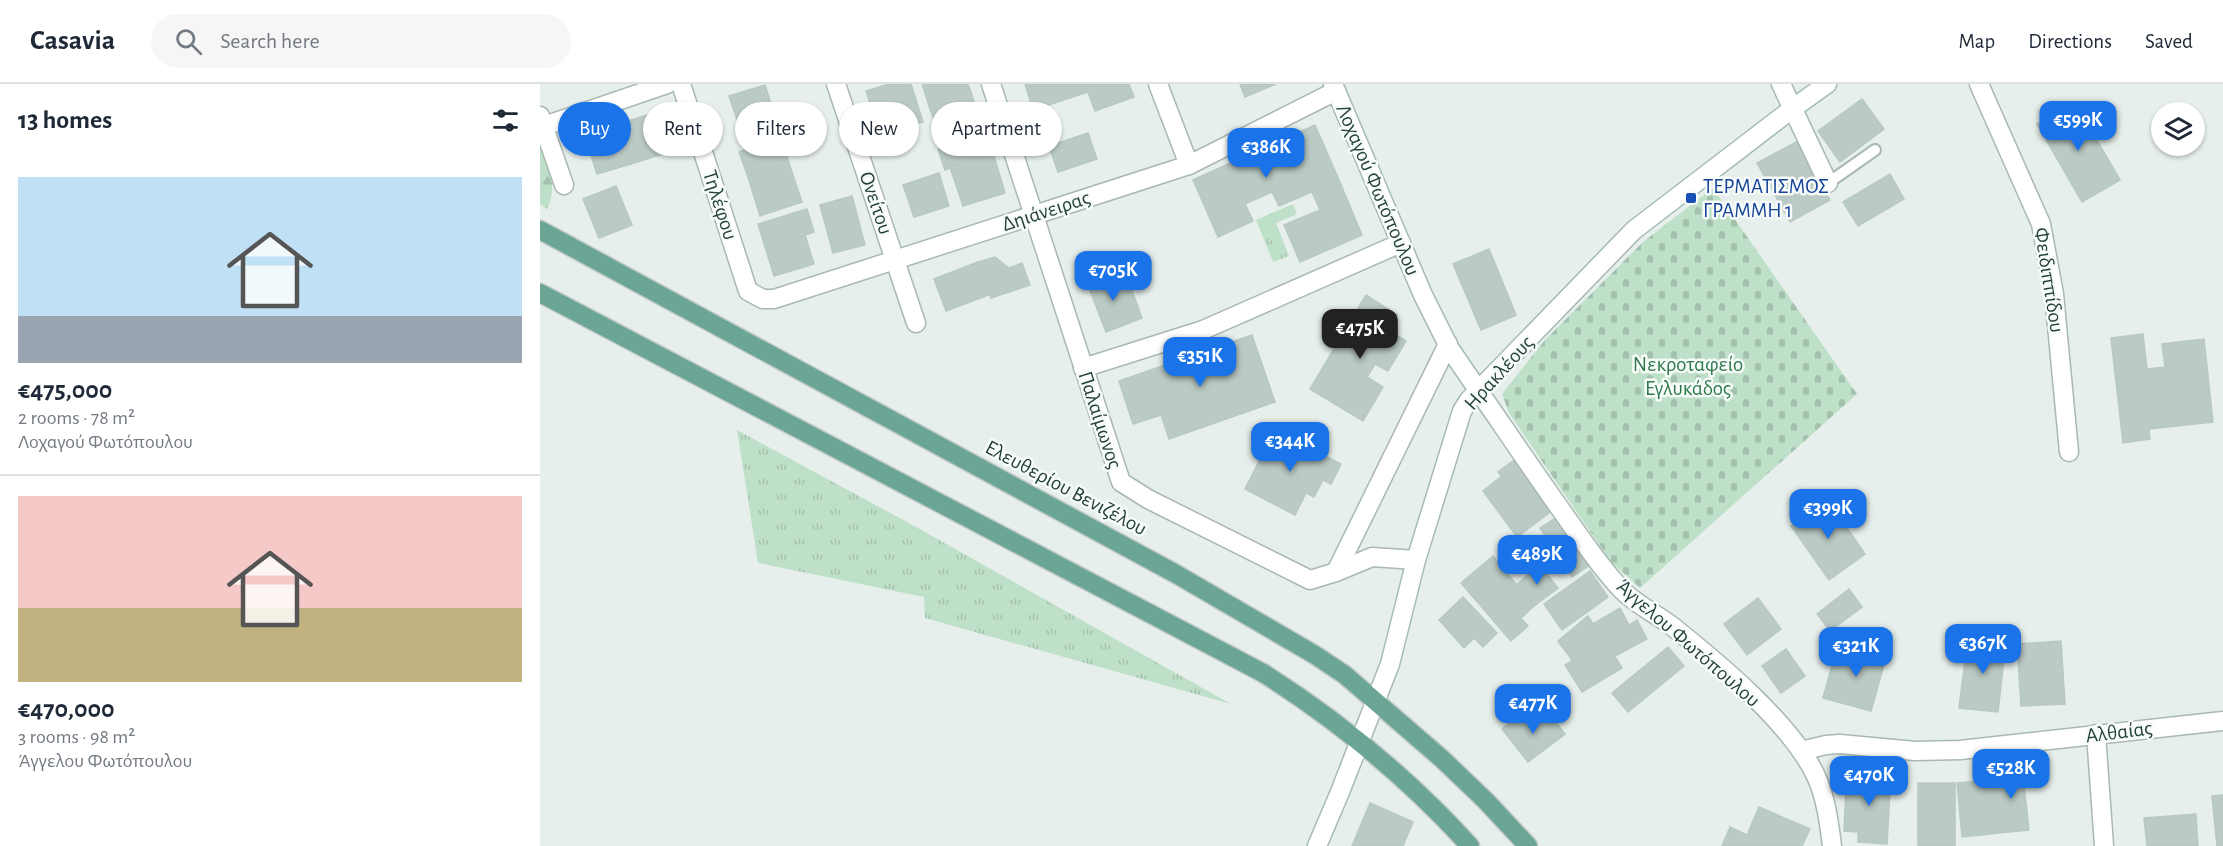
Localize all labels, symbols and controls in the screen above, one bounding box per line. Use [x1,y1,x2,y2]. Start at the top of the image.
search box [151,14,571,68]
icon: search [172,25,205,58]
text: Casavia [30,27,115,55]
text: Search here [220,30,320,52]
text: Map [1959,31,1995,52]
text: Directions [2028,31,2112,52]
text: Saved [2145,31,2193,52]
street label: Λοχαγού Φωτόπουλου [1332,101,1424,279]
pin: €599K [2036,101,2120,152]
chip: Buy [558,102,631,156]
chip: Rent [643,102,723,156]
chip: Filters [735,102,827,156]
chip: New [839,102,919,156]
chip: Apartment [931,102,1062,156]
map controls [2151,102,2205,156]
button: layers [2151,102,2205,156]
icon: filters [489,104,522,137]
text: 13 homes [18,107,112,133]
text: €599K [2054,110,2102,130]
pin: €386K [1224,128,1308,179]
text: €386K [1241,137,1291,157]
street label: Τηλέφου [699,167,741,243]
street label: Ονείτου [856,169,896,237]
place label: ΤΕΡΜΑΤΙΣΜΟΣ ΓΡΑΜΜΗ 1 [1703,176,1829,221]
street label: Δηιάνειρας [999,187,1093,235]
marker: ΤΕΡΜΑΤΙΣΜΟΣ ΓΡΑΜΜΗ 1 [1684,191,1698,205]
icon: home [216,216,324,324]
street label: Φειδιππίδου [2030,226,2068,334]
pin: €705K [1071,251,1155,302]
text: €705K [1089,260,1137,280]
pin: €475K [1318,309,1402,360]
text: €475K [1336,318,1384,338]
street label: Ηρακλέους [1460,332,1538,414]
pin: €351K [1158,337,1242,388]
text: €351K [1177,346,1223,366]
park label: Νεκροταφείο Εγλυκάδος [1633,354,1743,399]
street label: Παλαίμωνος [1074,369,1126,471]
text: €475,000 [18,377,112,403]
text: 2 rooms · 78 m² [18,408,135,428]
pin: €344K [1248,422,1332,473]
text: €344K [1265,431,1315,451]
text: Λοχαγού Φωτόπουλου [18,432,193,452]
street label: Ελευθερίου Βενιζέλου [982,437,1150,539]
pin: €399K [1786,489,1870,540]
text: €399K [1804,498,1852,518]
icon: home [216,535,324,643]
pin: €489K [1495,535,1579,586]
text: €489K [1512,544,1562,564]
street label: Άγγελου Φωτόπουλου [1612,575,1764,711]
pin: €367K [1941,624,2025,675]
pin: €321K [1814,627,1898,678]
text: €367K [1959,633,2007,653]
text: €321K [1833,636,1879,656]
pin: €477K [1491,684,1575,735]
text: €477K [1509,693,1557,713]
text: €470,000 [18,696,115,722]
street label: Αλθαίας [2084,717,2154,747]
text: 3 rooms · 98 m² [18,727,135,747]
pin: €528K [1969,749,2053,800]
text: Άγγελου Φωτόπουλου [18,751,192,771]
pin: €470K [1827,756,1911,807]
text: €528K [1987,758,2035,778]
text: €470K [1844,765,1894,785]

